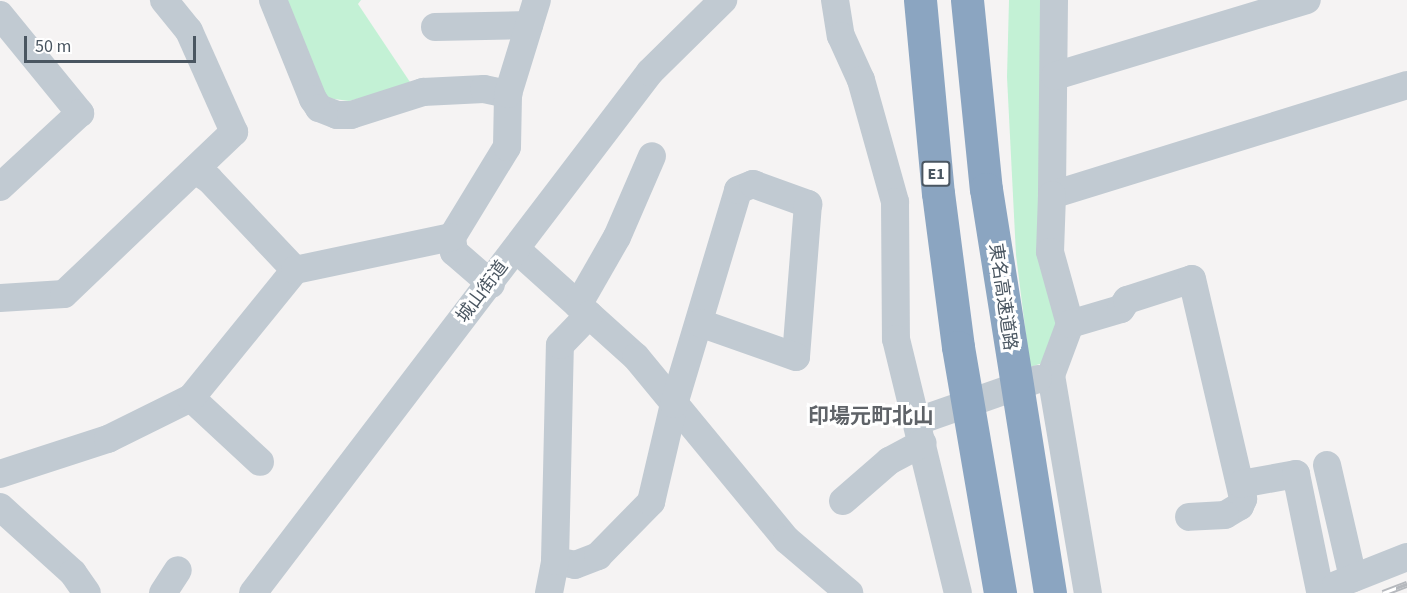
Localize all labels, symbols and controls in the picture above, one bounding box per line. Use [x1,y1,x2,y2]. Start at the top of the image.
scale bar [27,24,200,62]
text: 50 m [35,34,71,59]
road number: E1 [921,161,951,187]
street label: 東名高速道路 [984,242,1020,352]
street label: 城山街道 [453,257,513,327]
district label: 印場元町北山 [808,403,934,429]

